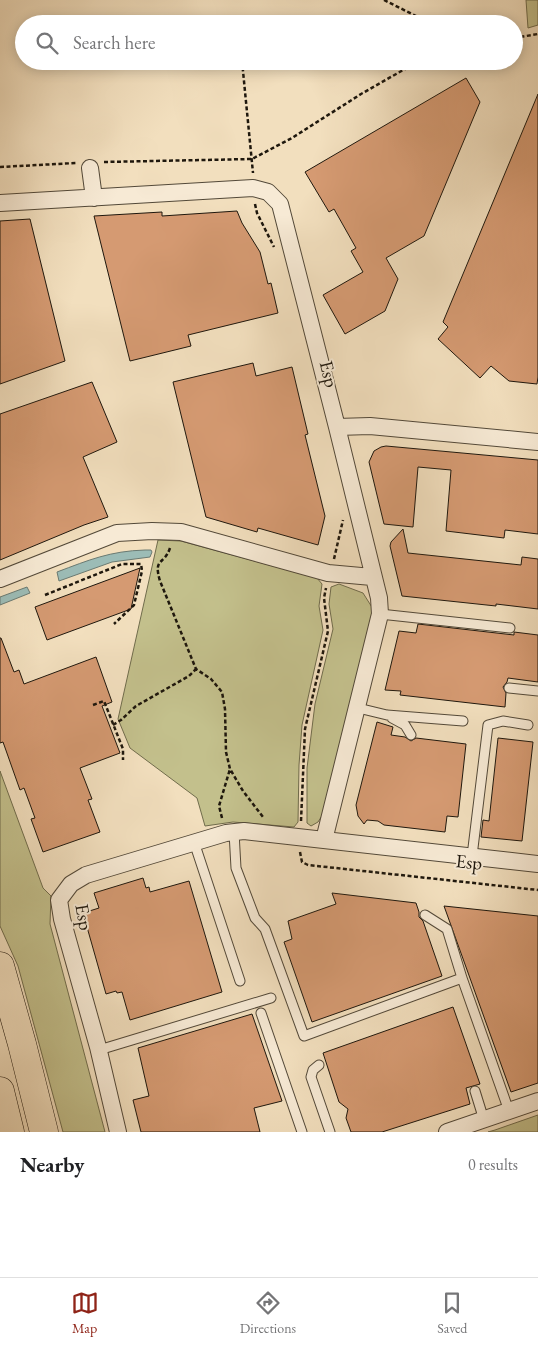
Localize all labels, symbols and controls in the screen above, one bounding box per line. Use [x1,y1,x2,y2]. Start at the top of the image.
search box [15,15,523,70]
icon: search [33,29,61,57]
text: Search here [73,30,155,55]
street label: Esp [314,358,344,390]
street label: Esp [454,848,484,876]
street label: Esp [69,902,99,932]
text: Nearby [20,1151,84,1178]
text: 0 results [468,1154,518,1175]
tab: Map [71,1289,99,1337]
tab: Directions [240,1289,296,1337]
tab: Saved [437,1289,467,1337]

